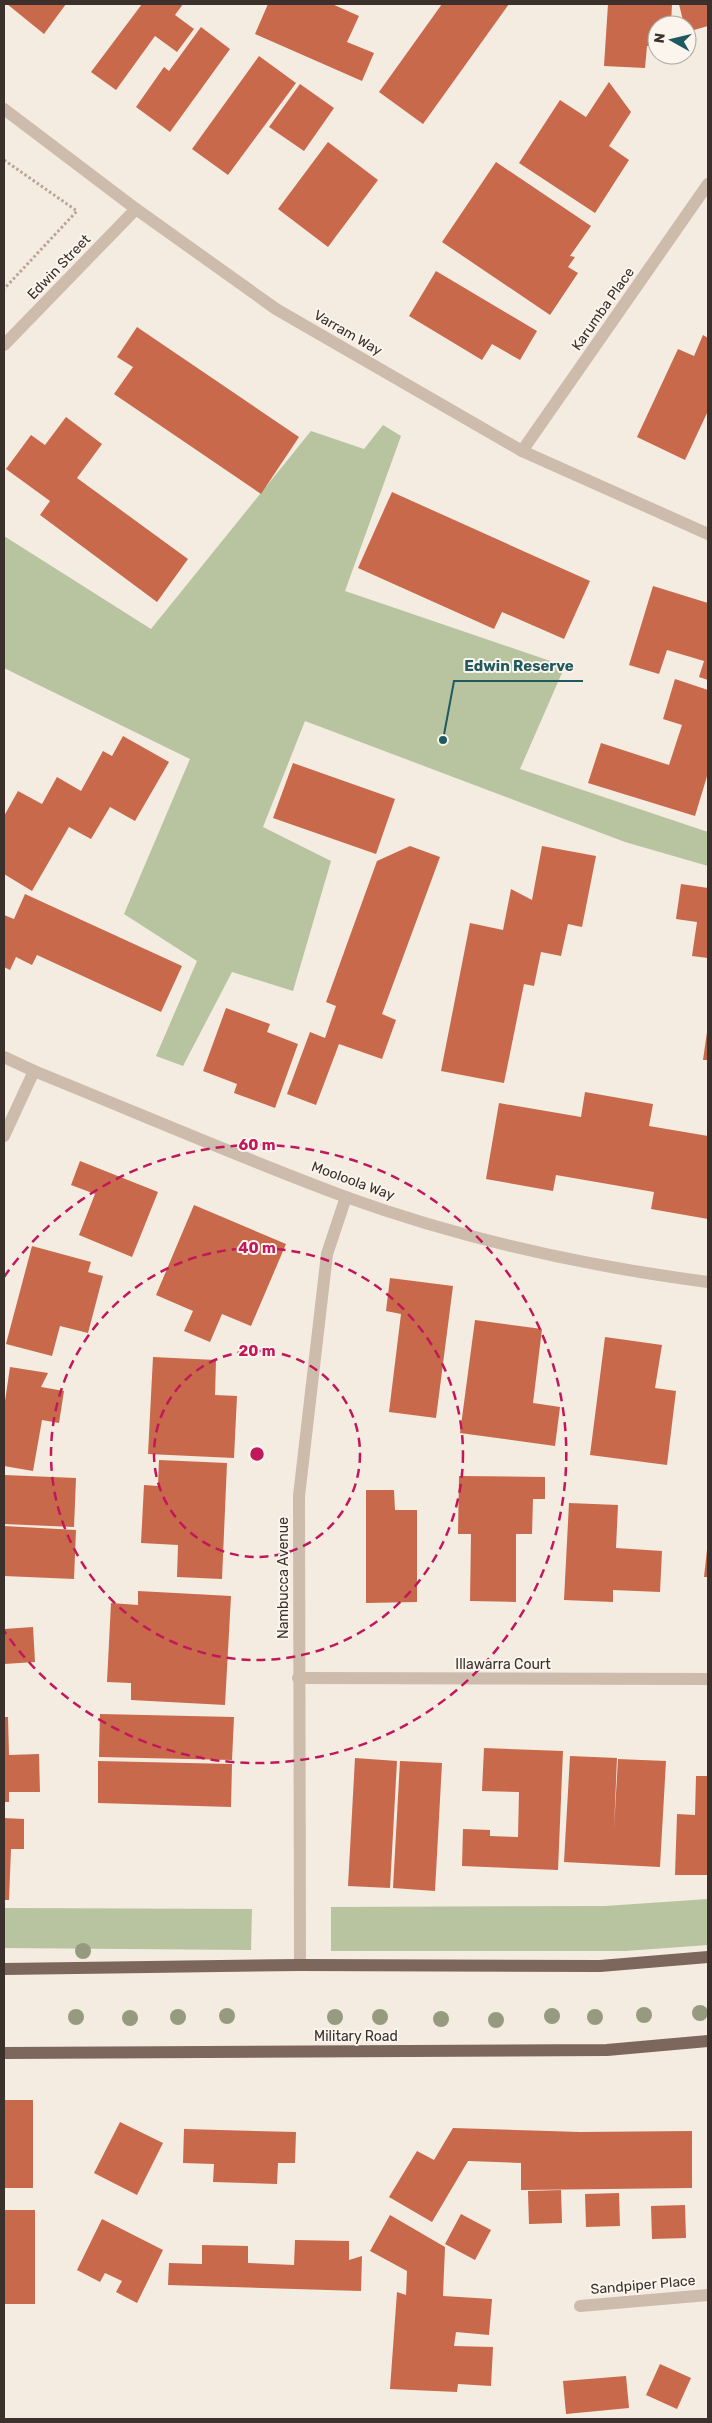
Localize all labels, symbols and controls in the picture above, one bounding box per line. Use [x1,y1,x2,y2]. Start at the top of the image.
north arrow [647,15,697,65]
text: N [651,32,669,44]
street label: Edwin Street [24,231,95,303]
street label: Karumba Place [568,264,638,354]
street label: Varram Way [311,307,385,360]
callout: Edwin Reserve [454,651,583,681]
text: Edwin Reserve [464,657,574,675]
text: 60 m [239,1136,275,1154]
street label: Mooloola Way [309,1158,397,1204]
text: 40 m [238,1239,276,1257]
text: 20 m [239,1342,275,1360]
centre of rings [248,1445,266,1463]
street label: Nambucca Avenue [275,1517,292,1639]
street label: Illawarra Court [455,1656,551,1673]
street label: Military Road [314,2028,398,2045]
street label: Sandpiper Place [590,2272,696,2298]

